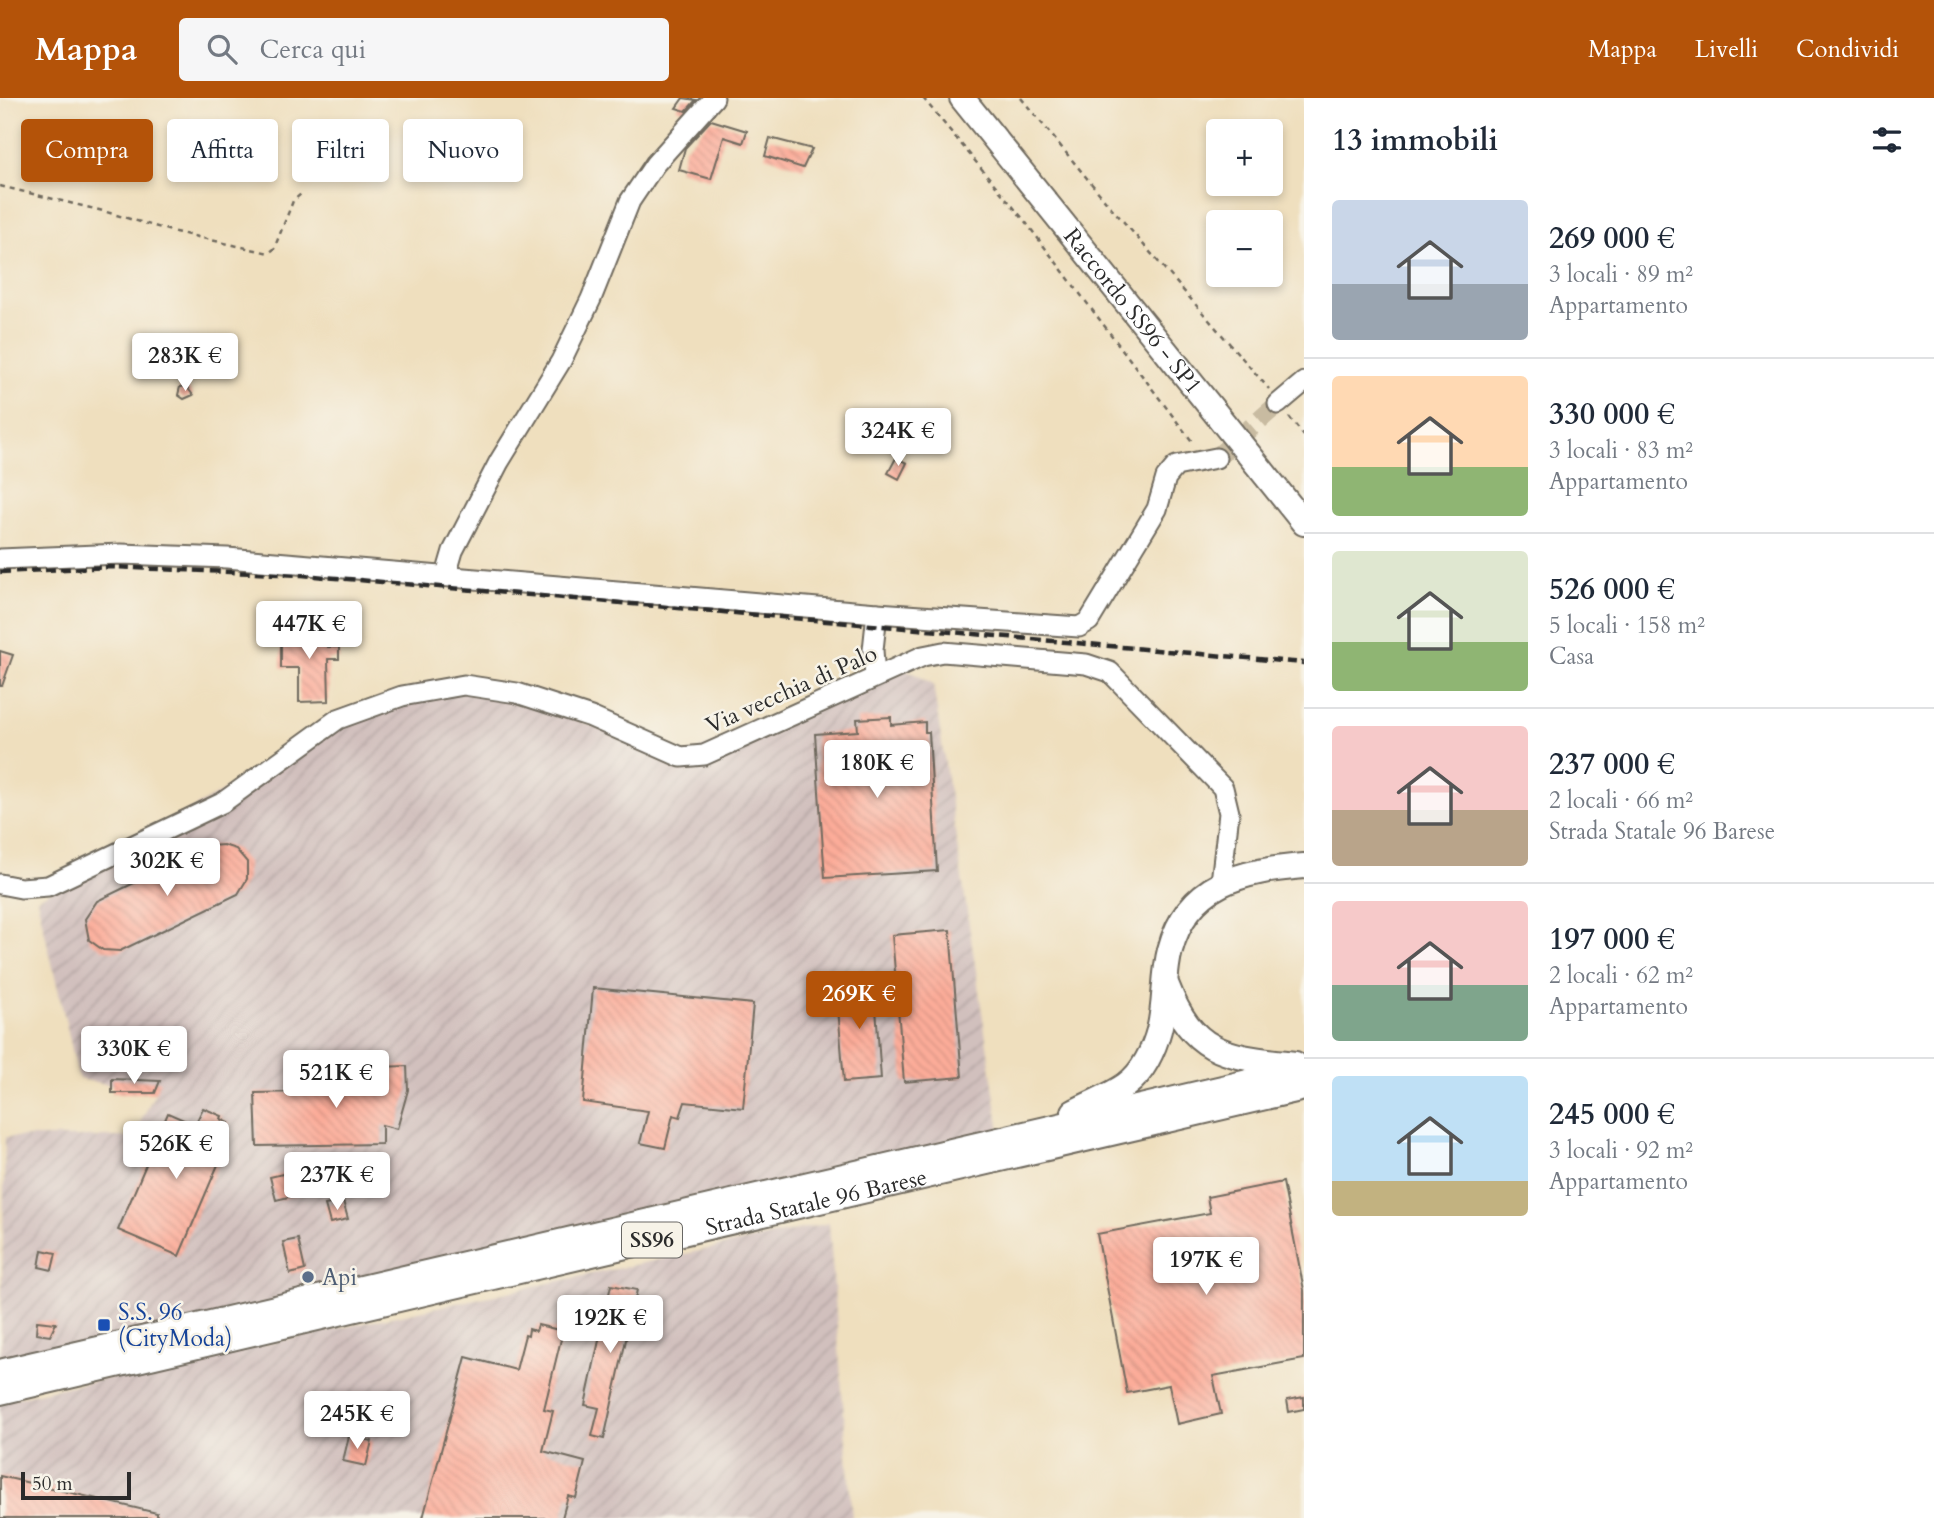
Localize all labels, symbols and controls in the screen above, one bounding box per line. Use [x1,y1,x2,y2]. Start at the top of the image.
search box [179,18,669,81]
text: Mappa [35,27,137,72]
icon: search [203,30,241,68]
text: Cerca qui [259,32,366,67]
text: Mappa [1588,33,1657,66]
text: Livelli [1695,33,1758,66]
text: Condividi [1796,33,1899,66]
chip: Compra [21,119,153,182]
chip: Affitta [167,119,278,182]
chip: Filtri [292,119,389,182]
chip: Nuovo [403,119,523,182]
map controls [1206,119,1283,287]
button: + [1206,119,1283,196]
text: 13 immobili [1332,120,1498,161]
icon: filters [1868,121,1906,159]
button: − [1206,210,1283,287]
text: 269 000 € [1549,218,1675,259]
street label: Raccordo SS96 - SP1 [1056,222,1209,400]
icon: home [1388,228,1472,312]
text: 3 locali · 89 m² [1549,259,1693,290]
text: Appartamento [1549,290,1688,321]
pin: 283K € [128,334,242,393]
text: 283K € [148,340,222,371]
text: 330 000 € [1549,394,1675,435]
icon: home [1388,404,1472,488]
pin: 324K € [841,408,955,468]
text: 324K € [861,415,935,446]
text: 3 locali · 83 m² [1549,435,1693,466]
text: Appartamento [1549,466,1688,497]
text: 526 000 € [1549,569,1675,610]
icon: home [1388,579,1472,663]
pin: 447K € [252,602,366,661]
text: 447K € [272,608,346,639]
text: 5 locali · 158 m² [1549,610,1705,641]
street label: Via vecchia di Palo [701,638,882,741]
text: Casa [1549,641,1594,672]
pin: 180K € [820,740,934,800]
text: 237 000 € [1549,744,1675,785]
text: 180K € [840,747,914,778]
icon: home [1388,754,1472,838]
text: 2 locali · 66 m² [1549,785,1693,816]
text: Strada Statale 96 Barese [1549,816,1775,847]
pin: 302K € [110,838,224,898]
text: 302K € [130,845,204,876]
text: 197 000 € [1549,919,1675,960]
icon: home [1388,929,1472,1013]
text: 2 locali · 62 m² [1549,960,1693,991]
pin: 269K € [802,972,916,1031]
text: 269K € [822,978,896,1009]
text: Appartamento [1549,991,1688,1022]
pin: 330K € [77,1026,191,1086]
text: 330K € [97,1033,171,1064]
pin: 521K € [279,1051,393,1110]
text: 521K € [299,1057,373,1088]
text: 245 000 € [1549,1094,1675,1135]
icon: home [1388,1104,1472,1188]
pin: 526K € [119,1122,233,1181]
text: 526K € [139,1128,213,1159]
text: 3 locali · 92 m² [1549,1135,1693,1166]
pin: 237K € [280,1152,394,1212]
text: 237K € [300,1159,374,1190]
street label: Strada Statale 96 Barese [702,1161,930,1243]
text: Appartamento [1549,1166,1688,1197]
road number: SS96 [622,1222,682,1258]
pin: 197K € [1149,1238,1263,1297]
text: 197K € [1169,1244,1243,1275]
place label: Api [322,1262,357,1293]
marker: Api [300,1269,316,1285]
pin: 192K € [553,1296,667,1355]
place label: S.S. 96 (CityModa) [118,1297,232,1354]
text: 192K € [573,1302,647,1333]
marker: S.S. 96 (CityModa) [96,1317,112,1333]
pin: 245K € [300,1392,414,1451]
text: 245K € [320,1398,394,1429]
scale bar [21,1469,131,1501]
text: 50 m [32,1471,73,1497]

